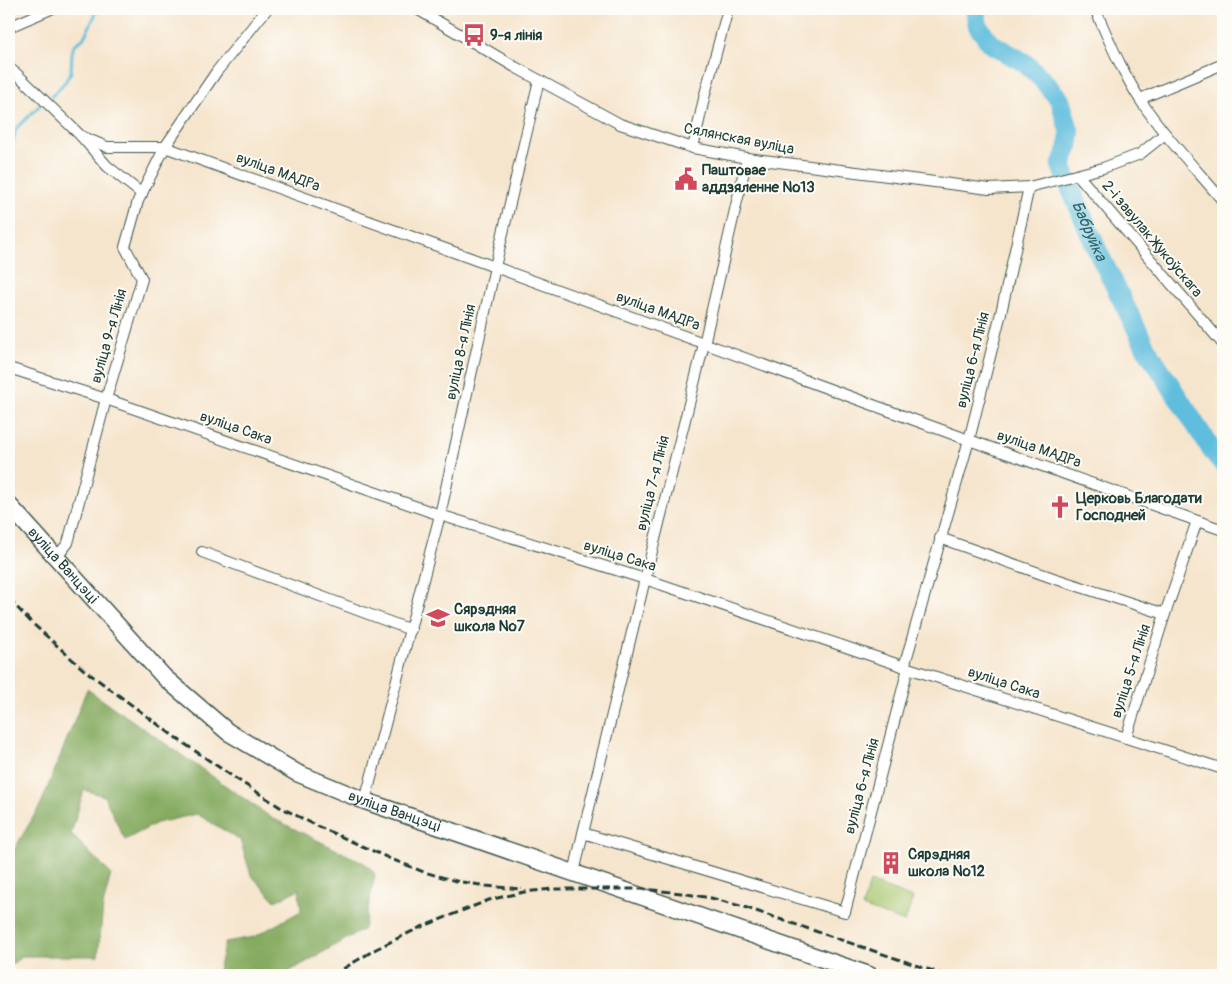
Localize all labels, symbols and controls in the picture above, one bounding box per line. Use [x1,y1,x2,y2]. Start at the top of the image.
bus stop icon: 9-я лінія [461,22,487,48]
place label: 9-я лінія [490,26,542,45]
street label: Сялянская вуліца [682,119,796,159]
street label: вуліца МАДРа [233,148,323,196]
place label: Паштовае аддзяленне №13 [702,161,815,197]
public building icon: Паштовае аддзяленне №13 [673,166,699,192]
street label: 2-і завулак Жукоўскага [1098,177,1206,301]
water label: Бабруйка [1067,198,1112,266]
street label: вуліца 9-я Лінія [86,287,132,385]
street label: вуліца МАДРа [613,287,703,335]
street label: вуліца 8-я Лінія [442,303,480,401]
street label: вуліца 6-я Лінія [952,310,994,410]
street label: вуліца Сака [197,407,275,449]
street label: вуліца МАДРа [994,426,1084,472]
street label: вуліца 7-я Лінія [632,433,674,533]
place label: Церковь Благодати Господней [1076,489,1202,525]
church icon: Церковь Благодати Господней [1047,494,1073,520]
street label: вуліца Ванцэці [24,523,103,608]
street label: вуліца Сака [581,536,659,576]
place label: Сярэдняя школа №7 [454,600,525,636]
school or university icon: Сярэдняя школа №7 [425,605,451,631]
street label: вуліца 5-я Лінія [1107,622,1155,720]
street label: вуліца Сака [965,662,1043,704]
street label: вуліца 6-я Лінія [840,736,884,836]
street label: вуліца Ванцэці [346,786,444,836]
place label: Сярэдняя школа №12 [908,845,985,881]
building icon: Сярэдняя школа №12 [878,850,904,876]

